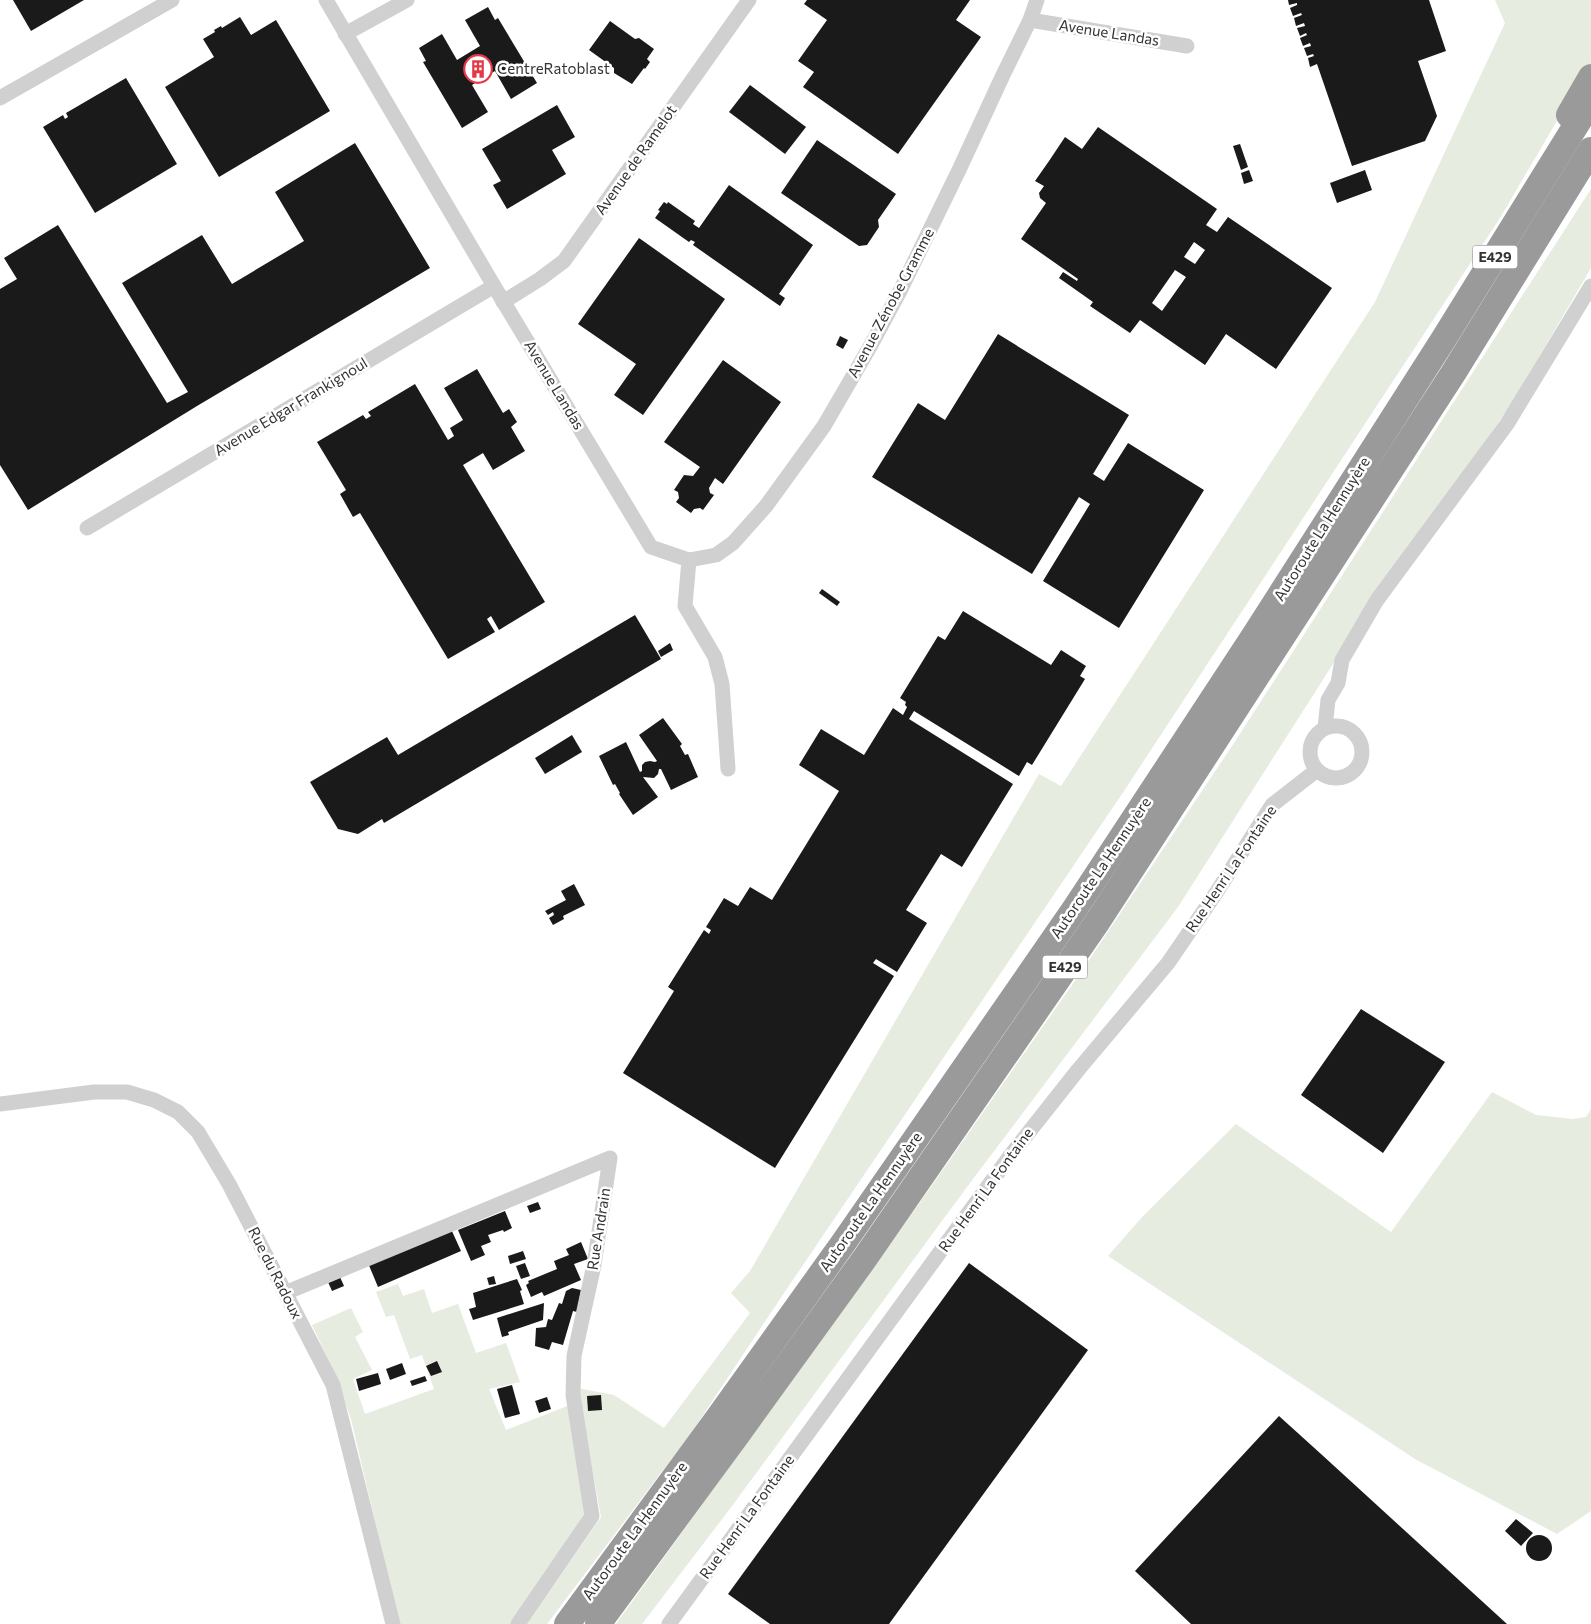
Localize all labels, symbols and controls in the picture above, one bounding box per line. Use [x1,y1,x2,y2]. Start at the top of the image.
street label: Avenue Landas [1058,15,1161,49]
building icon: CentreRatoblast [463,54,493,84]
place label: CentreRatoblast [497,59,610,77]
street label: Avenue de Ramelot [591,101,680,218]
street label: Avenue Zénobe Gramme [843,225,937,380]
road number: E429 [1472,246,1518,268]
street label: Avenue Landas [521,336,589,433]
street label: Avenue Edgar Frankignoul [211,353,370,459]
street label: Autoroute La Hennuyère [1269,453,1373,604]
street label: Autoroute La Hennuyère [1046,793,1154,942]
street label: Rue Henri La Fontaine [1181,802,1279,935]
road number: E429 [1042,956,1088,979]
street label: Rue Henri La Fontaine [934,1124,1036,1255]
street label: Autoroute La Hennuyère [815,1128,925,1275]
street label: Rue Andrain [583,1187,613,1271]
street label: Rue du Radoux [245,1224,307,1322]
street label: Rue Henri La Fontaine [695,1451,797,1582]
street label: Autoroute La Hennuyère [578,1458,690,1603]

